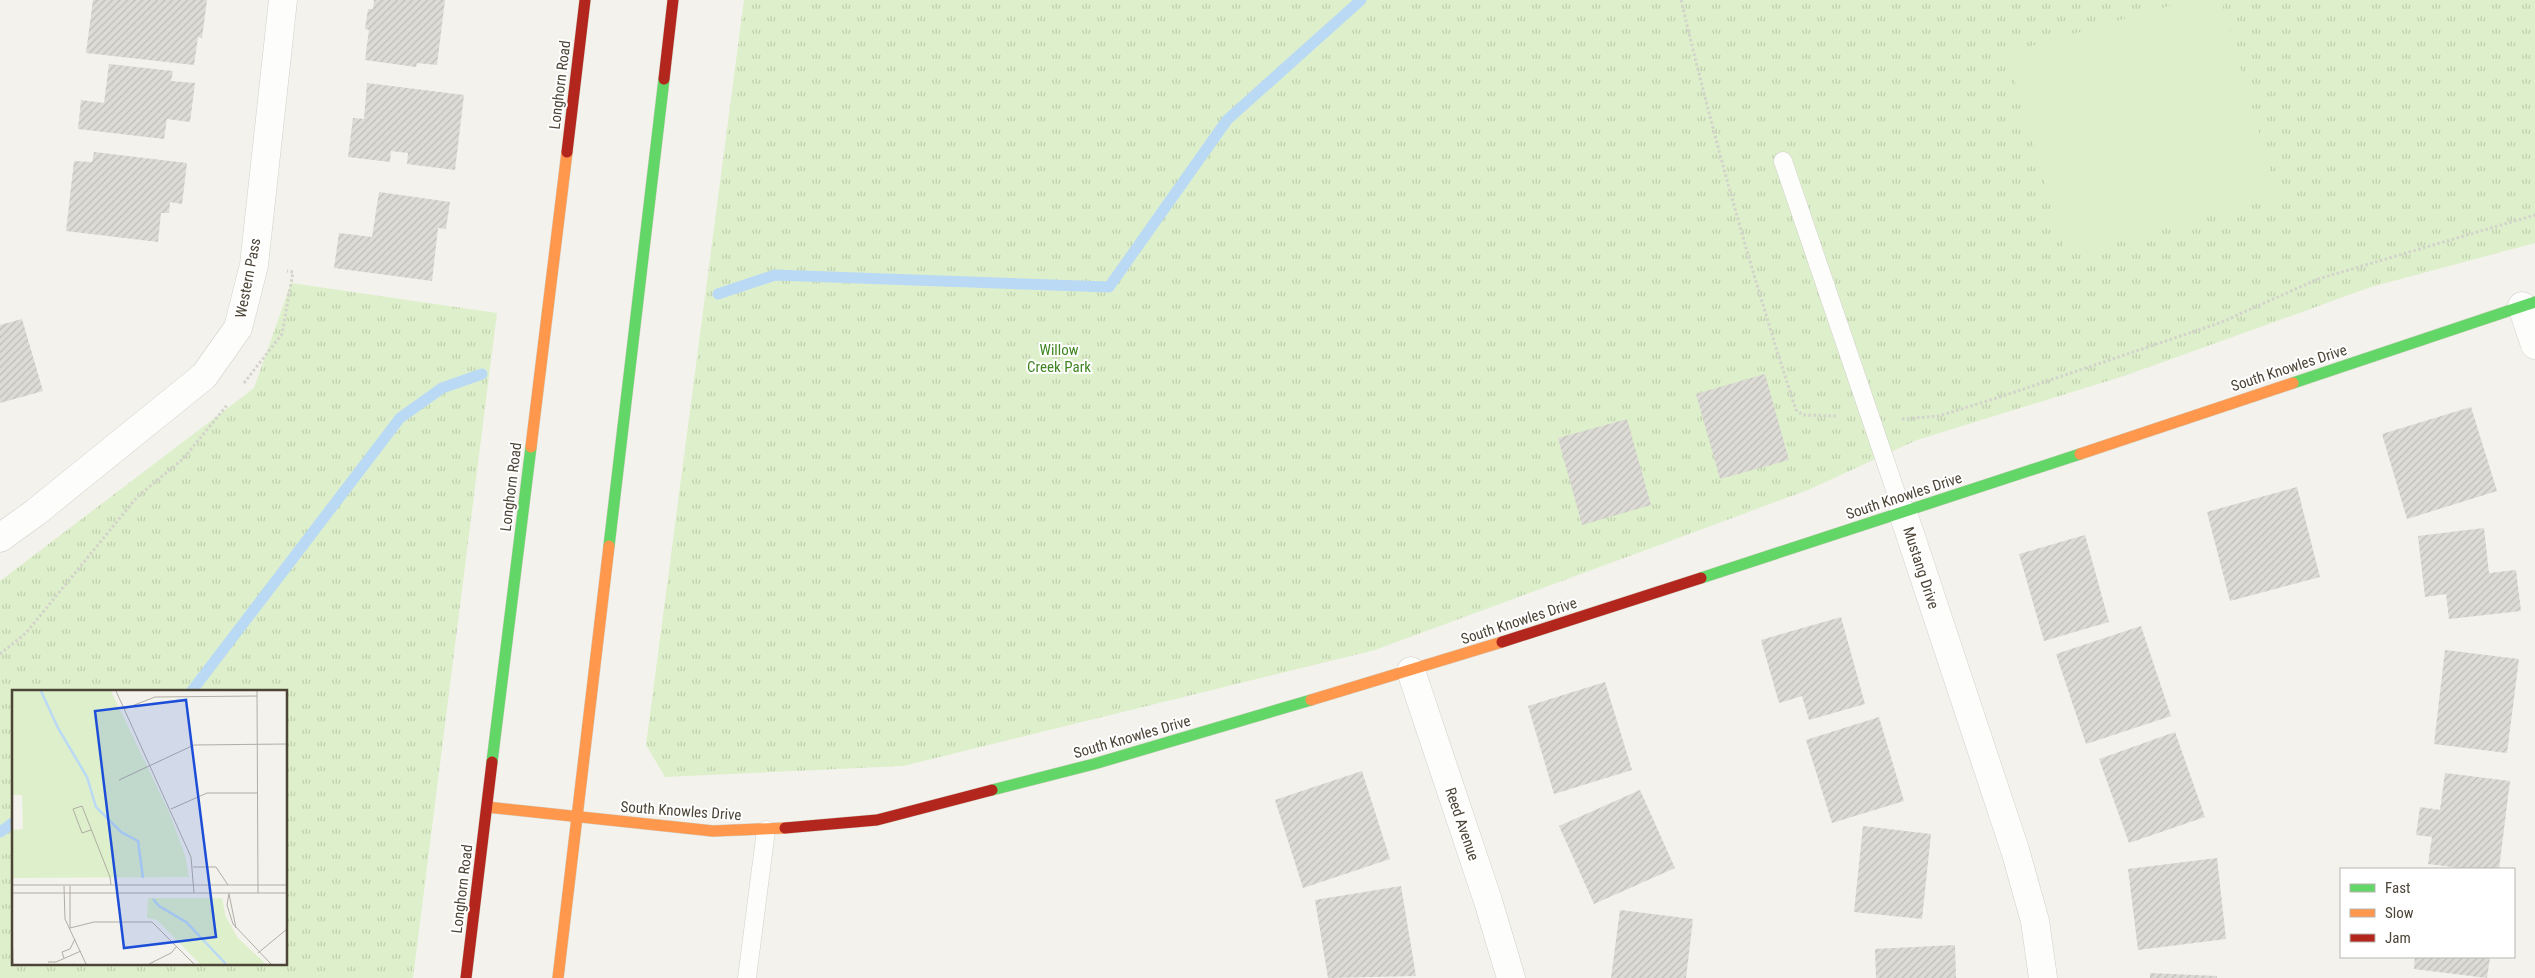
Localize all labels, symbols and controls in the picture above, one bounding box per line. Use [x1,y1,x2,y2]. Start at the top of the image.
street label: Longhorn Road [546,39,574,131]
street label: Western Pass [231,236,265,319]
park label: Willow Creek Park [1027,341,1091,376]
street label: South Knowles Drive [2229,341,2349,395]
street label: Longhorn Road [497,441,525,533]
street label: South Knowles Drive [1844,469,1964,523]
street label: Mustang Drive [1899,525,1943,611]
street label: South Knowles Drive [1459,594,1579,648]
inset map [12,690,288,966]
street label: South Knowles Drive [1071,712,1193,762]
street label: Reed Avenue [1441,785,1483,863]
street label: South Knowles Drive [620,798,742,824]
street label: Longhorn Road [448,843,476,935]
legend [2340,868,2515,958]
text: Fast [2385,879,2410,897]
text: Slow [2385,904,2414,922]
text: Jam [2385,929,2411,947]

